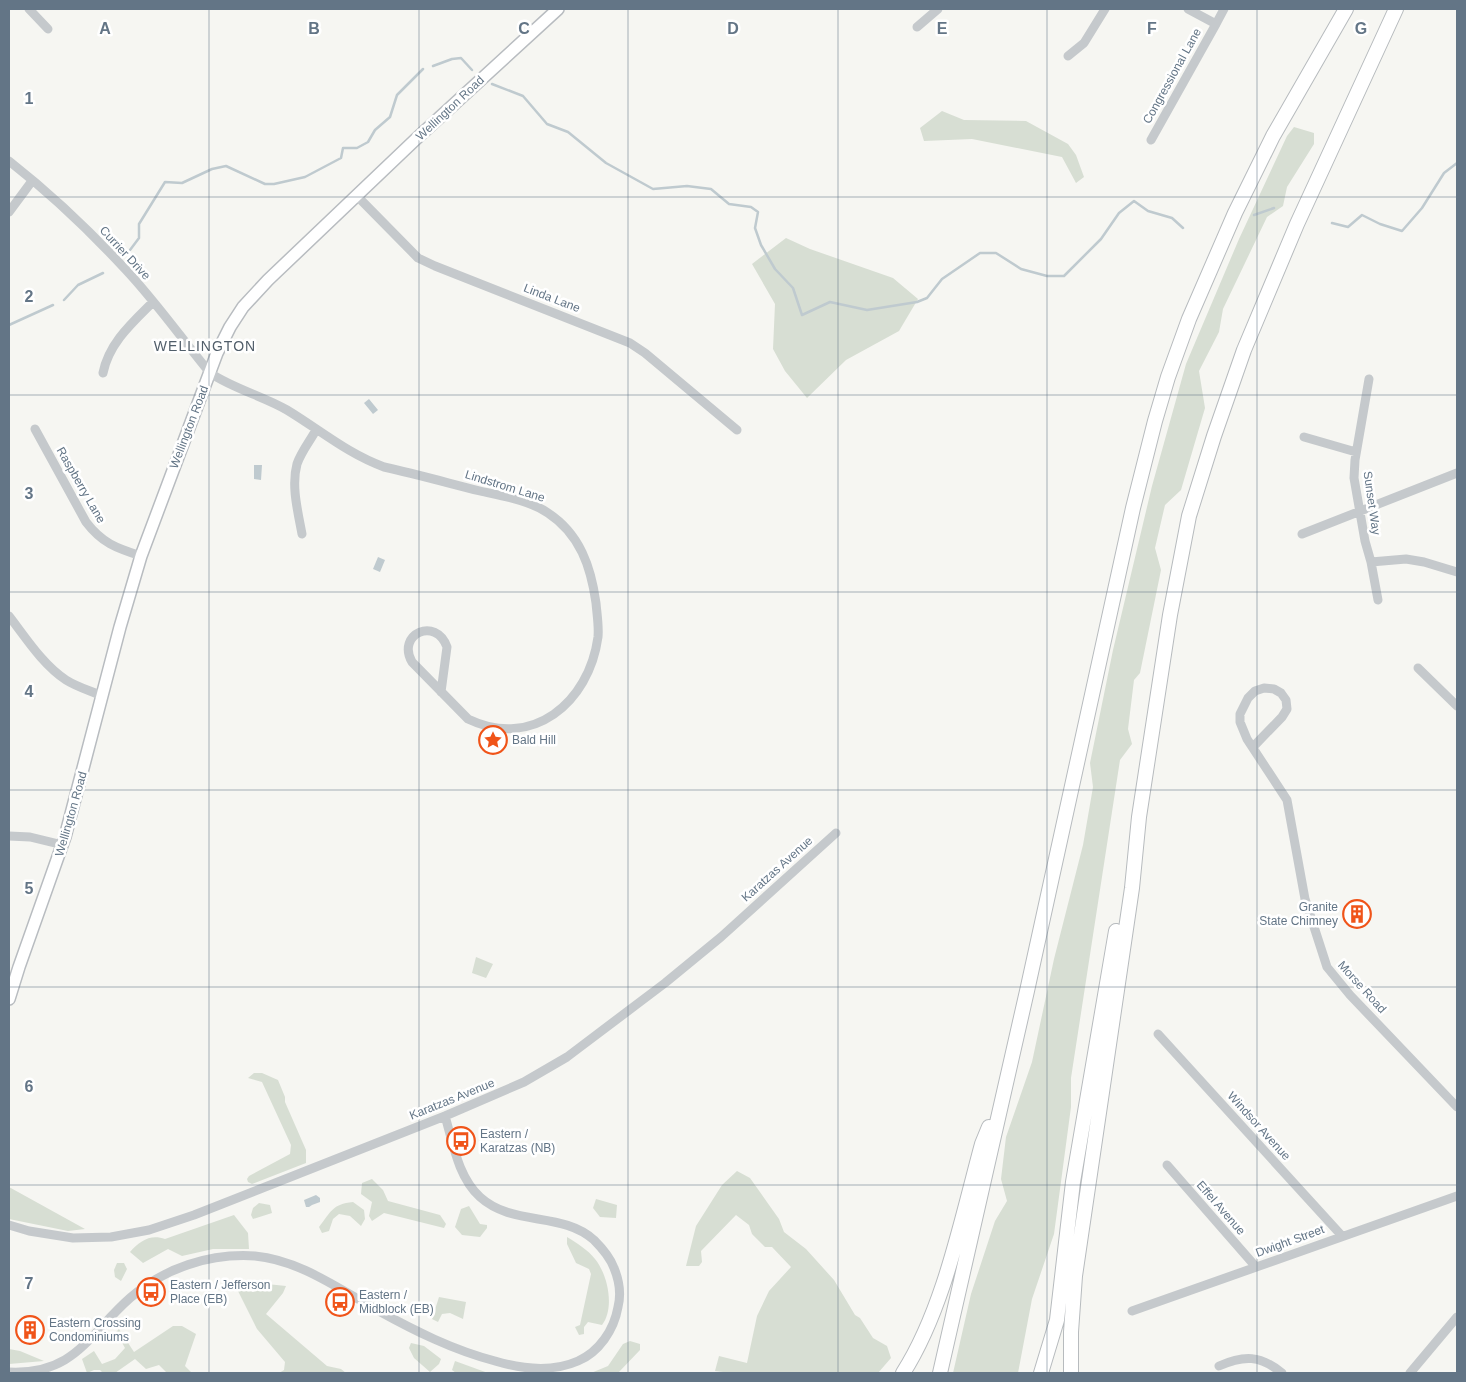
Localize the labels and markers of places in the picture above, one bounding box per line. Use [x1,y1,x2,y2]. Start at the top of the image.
place icon: Bald Hill [478,725,508,755]
place label: Bald Hill [512,733,556,747]
building icon: Granite State Chimney [1342,899,1372,929]
place label: Granite State Chimney [1259,900,1338,928]
bus stop icon: Eastern / Karatzas (NB) [446,1126,476,1156]
place label: Eastern / Karatzas (NB) [480,1127,555,1155]
bus stop icon: Eastern / Jefferson Place (EB) [136,1277,166,1307]
place label: Eastern / Jefferson Place (EB) [170,1278,271,1306]
bus stop icon: Eastern / Midblock (EB) [325,1287,355,1317]
place label: Eastern / Midblock (EB) [359,1288,434,1316]
building icon: Eastern Crossing Condominiums [15,1315,45,1345]
place label: Eastern Crossing Condominiums [49,1316,141,1344]

